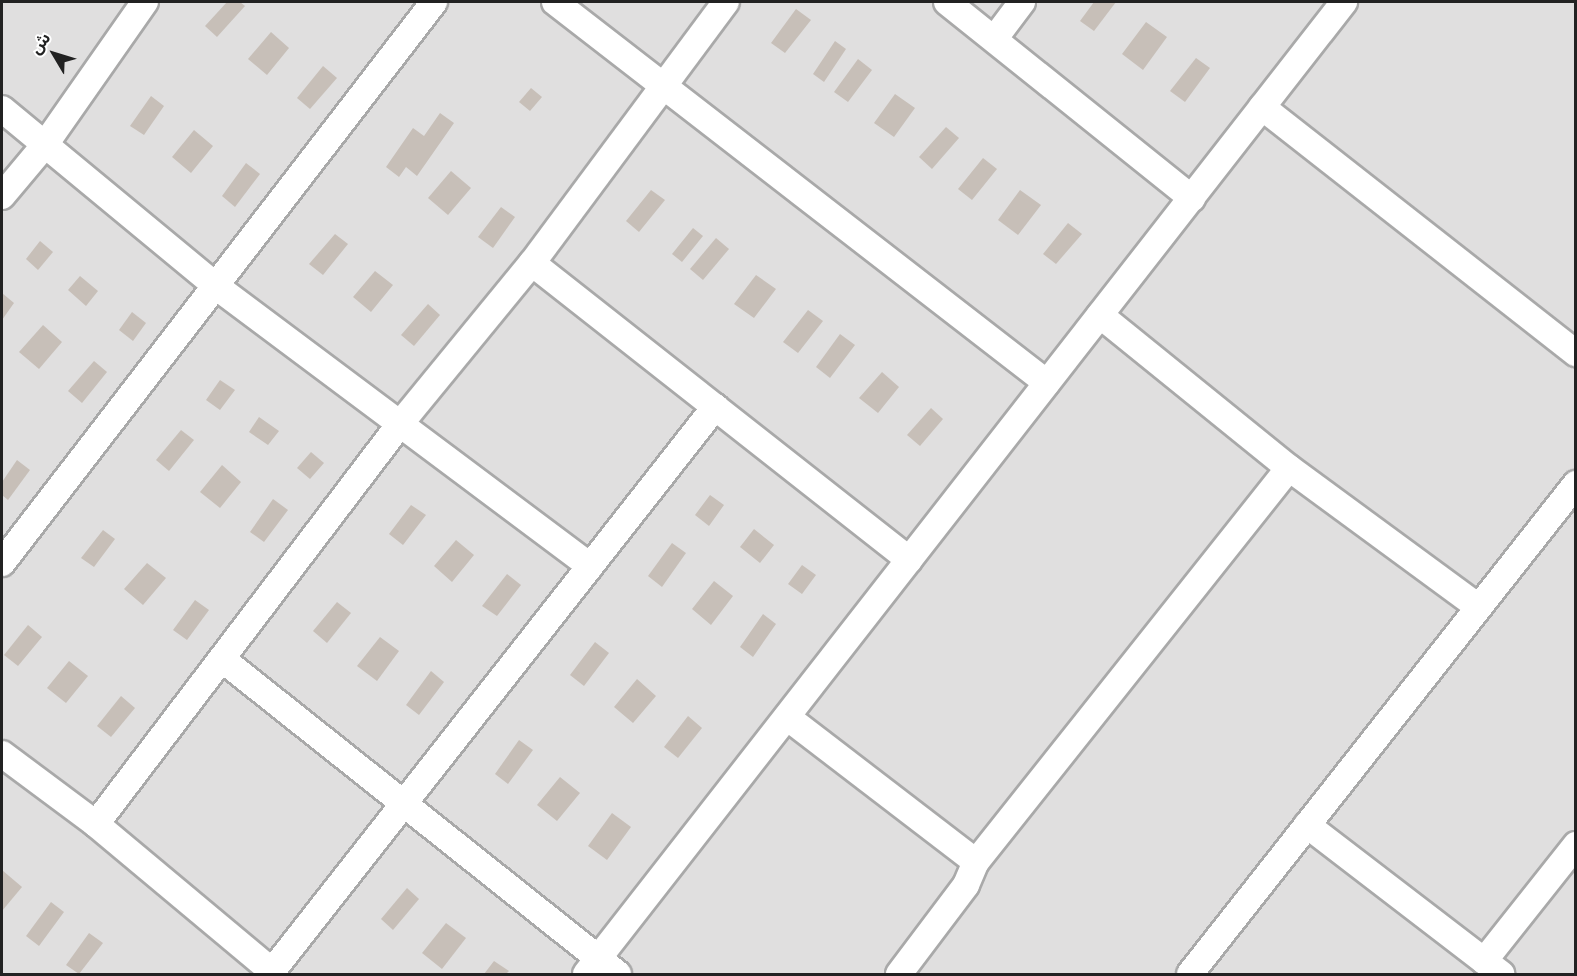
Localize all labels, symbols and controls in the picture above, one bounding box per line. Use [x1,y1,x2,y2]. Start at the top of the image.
north arrow [24,24,84,84]
text: ش [25,28,54,58]

